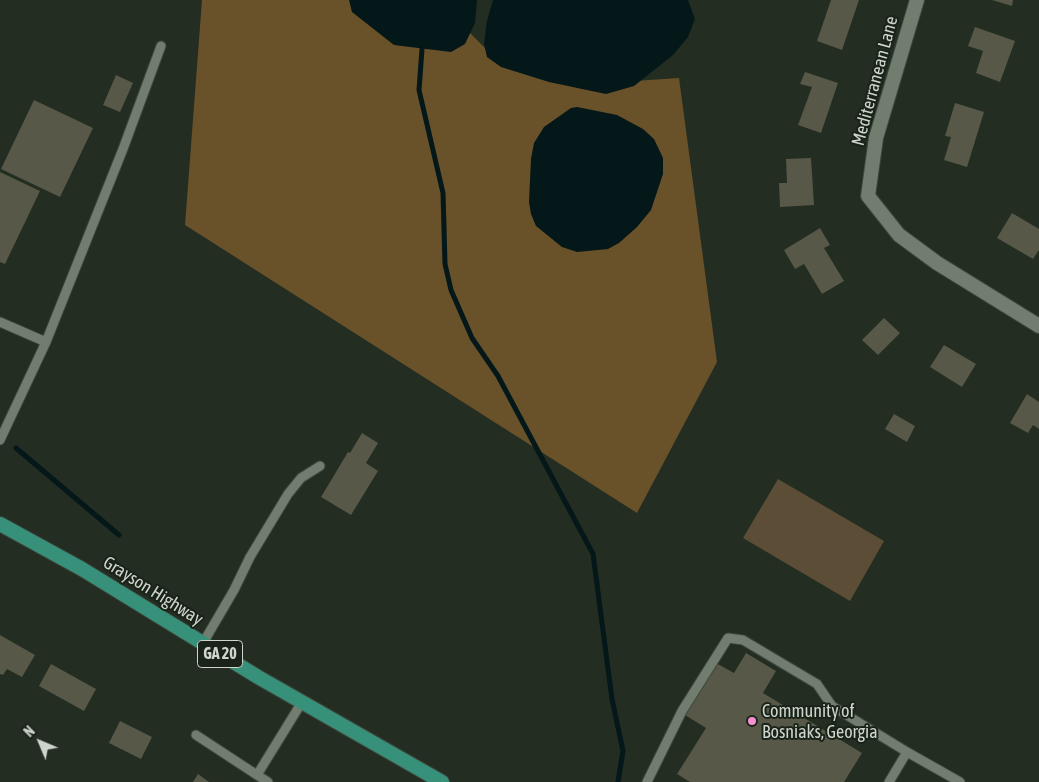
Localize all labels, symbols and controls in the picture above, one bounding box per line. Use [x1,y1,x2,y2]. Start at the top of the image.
street label: Mediterranean Lane [847,14,903,148]
street label: Grayson Highway [99,552,207,630]
road number: GA 20 [198,641,242,668]
place label: Community of Bosniaks, Georgia [762,700,878,742]
marker: Community of Bosniaks, Georgia [746,715,758,727]
north arrow [15,717,65,767]
text: N [21,723,38,740]

